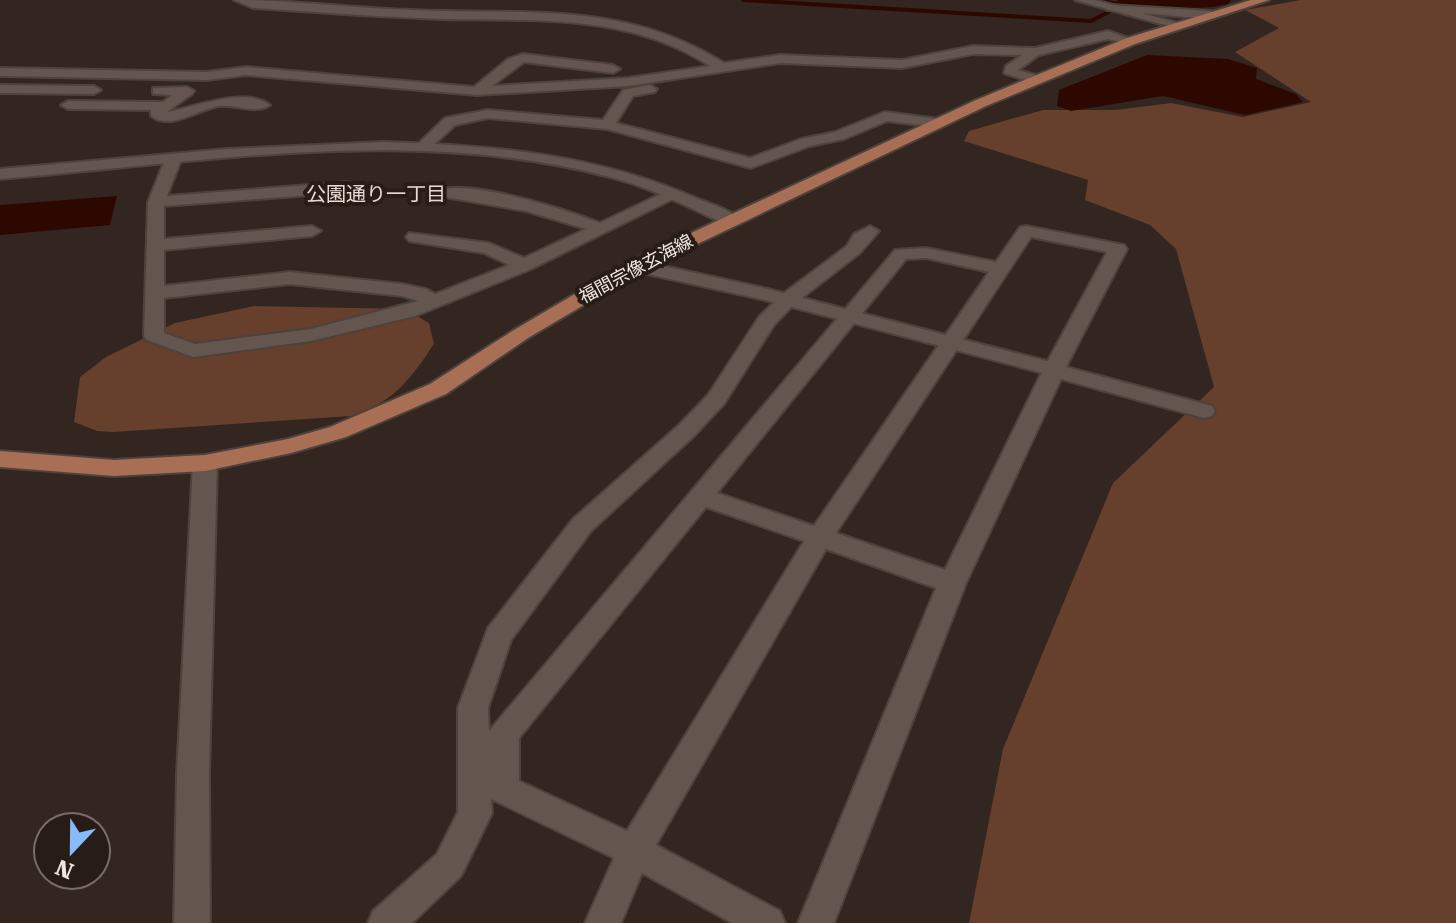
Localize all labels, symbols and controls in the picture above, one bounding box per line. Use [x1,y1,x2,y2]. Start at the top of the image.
district label: 公園通り一丁目 [306,182,446,206]
street label: 福間宗像玄海線 [575,230,696,307]
north arrow [32,811,112,891]
text: N [52,854,77,884]

